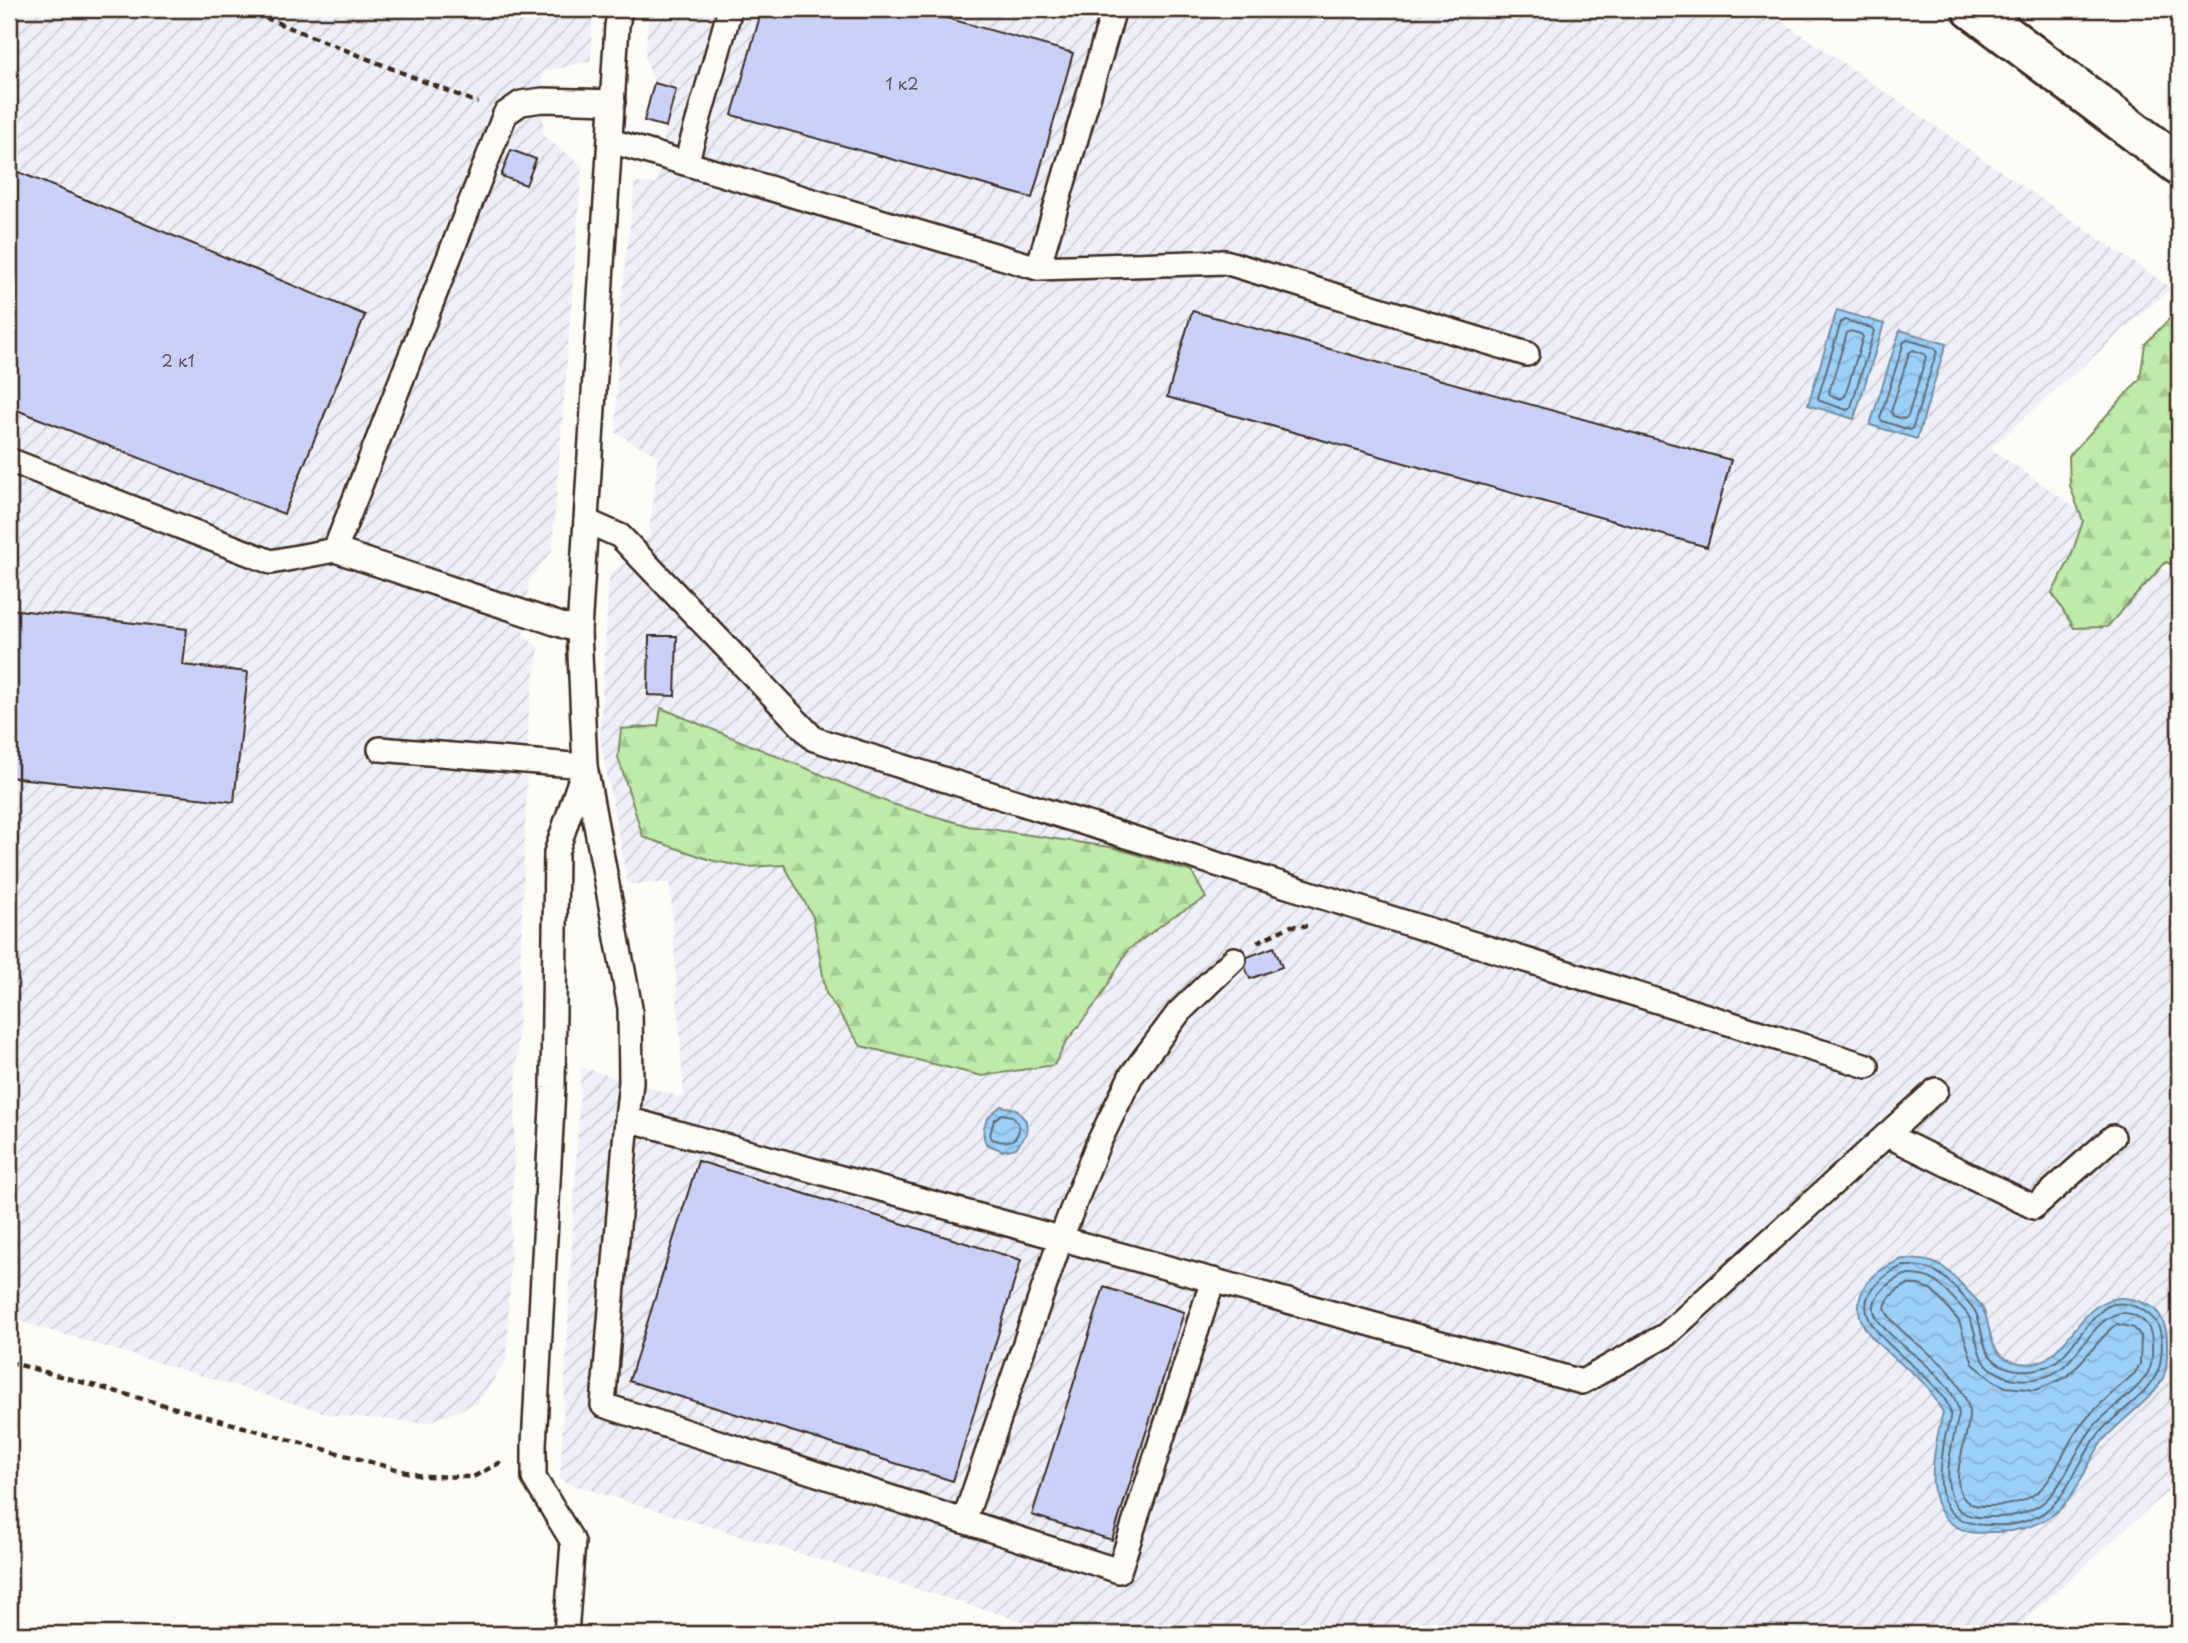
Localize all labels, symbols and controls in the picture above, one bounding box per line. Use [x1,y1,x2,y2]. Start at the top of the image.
house number: 1 к2 [885,71,919,95]
house number: 2 к1 [161,348,195,372]

